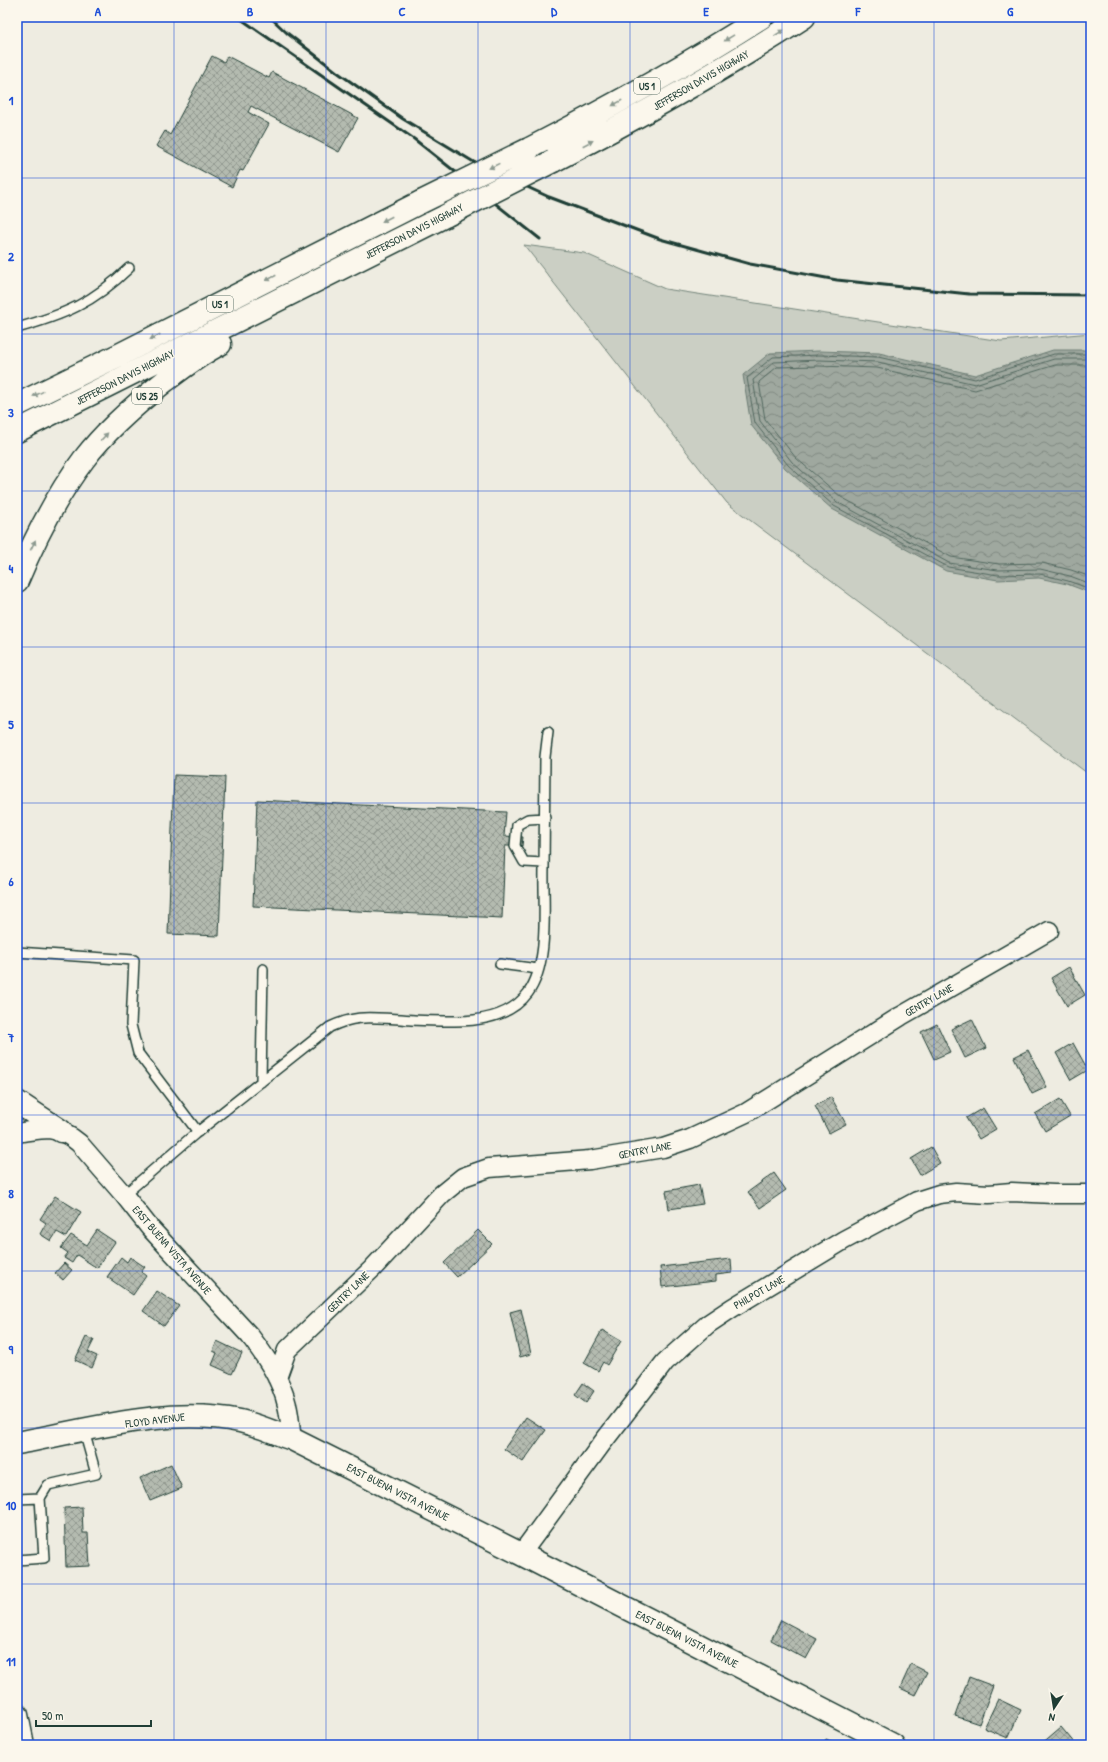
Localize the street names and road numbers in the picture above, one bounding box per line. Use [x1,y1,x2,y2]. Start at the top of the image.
street label: JEFFERSON DAVIS HIGHWAY [650,47,752,113]
road number: US 1 [634,78,660,94]
street label: JEFFERSON DAVIS HIGHWAY [362,200,466,262]
road number: US 1 [207,296,233,312]
street label: JEFFERSON DAVIS HIGHWAY [73,346,177,408]
road number: US 25 [132,388,162,404]
street label: GENTRY LANE [902,980,956,1019]
street label: GENTRY LANE [617,1138,673,1162]
street label: EAST BUENA VISTA AVENUE [130,1203,215,1297]
street label: GENTRY LANE [324,1268,372,1316]
street label: PHILPOT LANE [731,1272,787,1312]
street label: FLOYD AVENUE [123,1409,186,1431]
street label: EAST BUENA VISTA AVENUE [344,1460,452,1524]
street label: EAST BUENA VISTA AVENUE [633,1607,741,1671]

